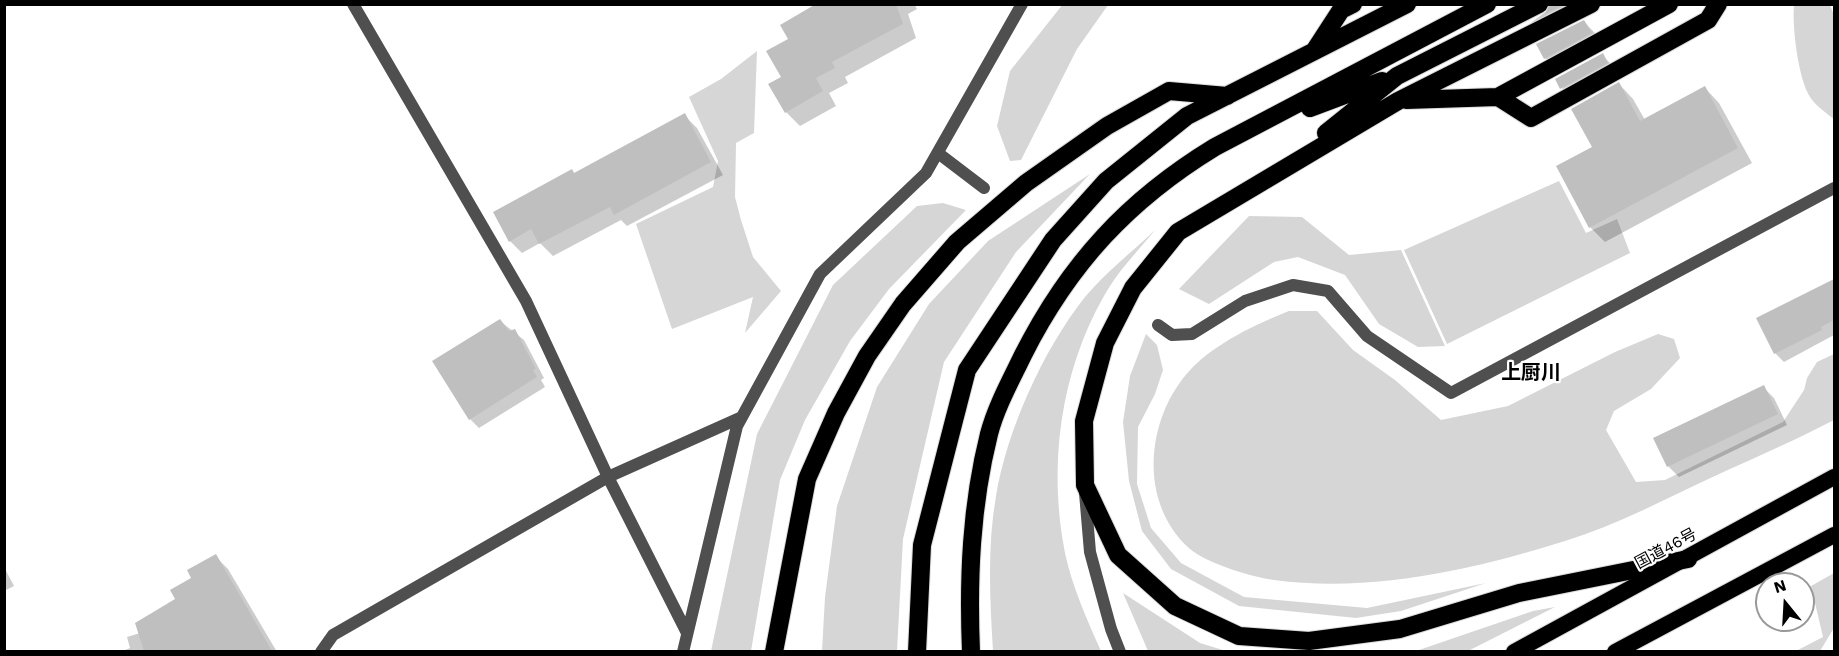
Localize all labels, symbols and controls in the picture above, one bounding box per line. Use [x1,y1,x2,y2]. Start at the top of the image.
district label: 上厨川 [1501,361,1561,385]
street label: 国道46号 [1632,525,1700,573]
north arrow [1755,572,1815,632]
text: N [1771,575,1788,597]

